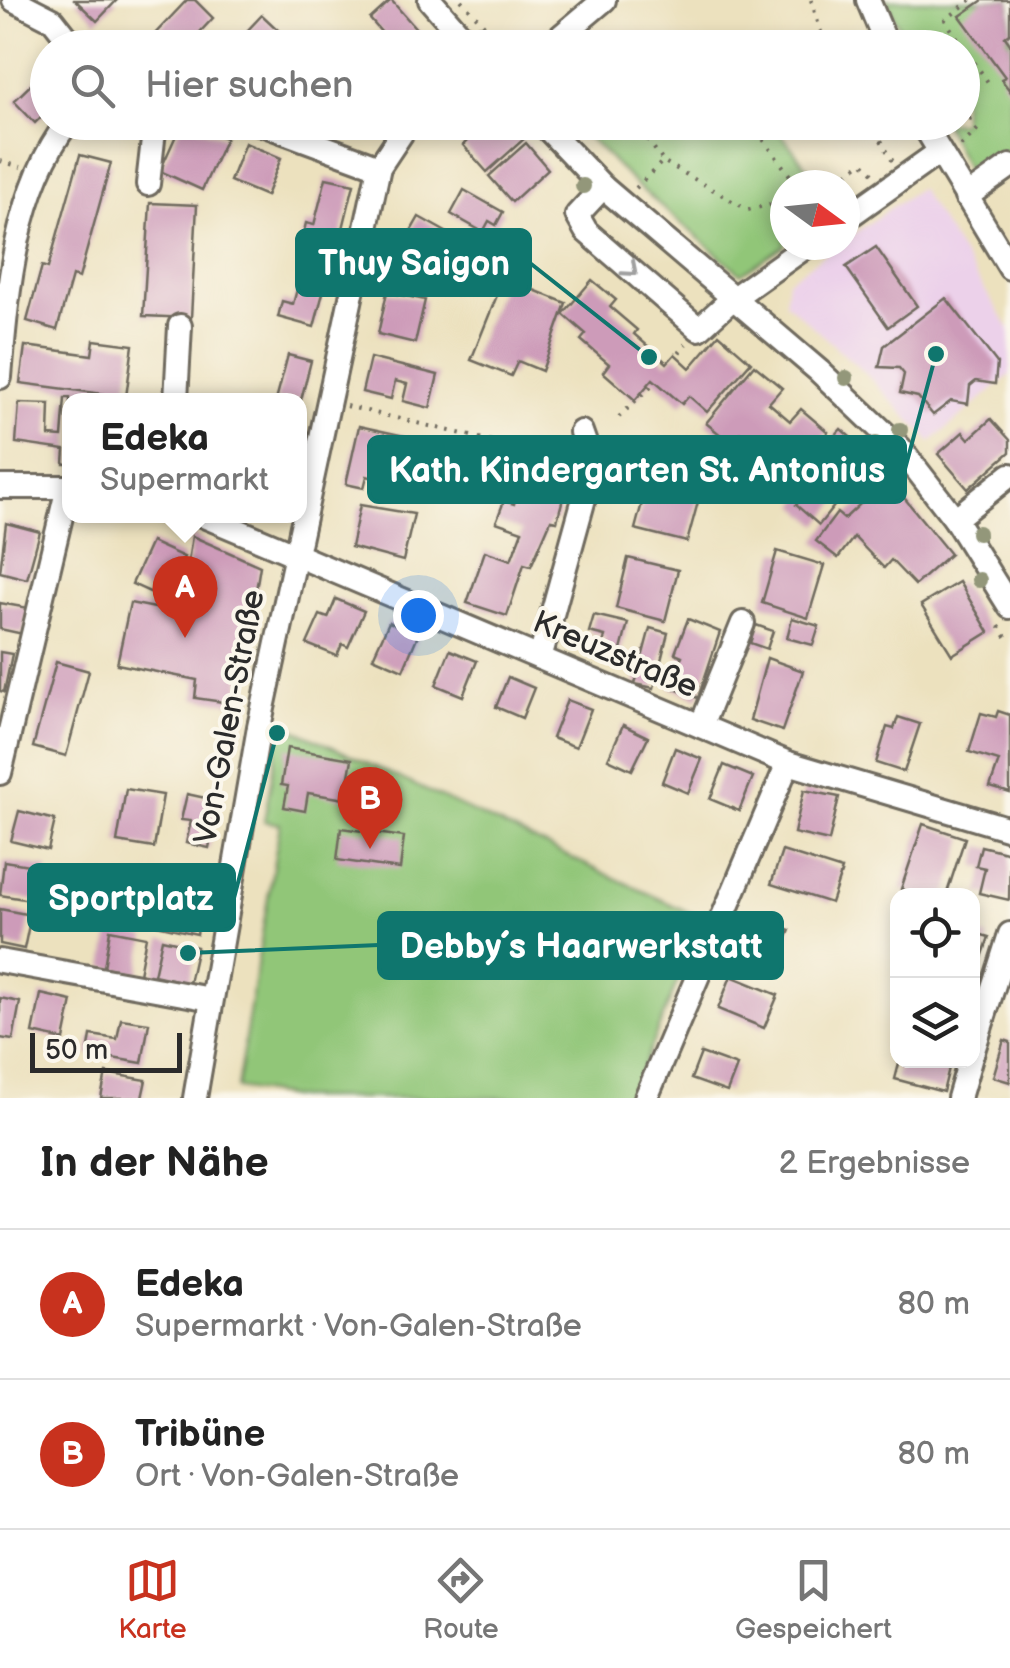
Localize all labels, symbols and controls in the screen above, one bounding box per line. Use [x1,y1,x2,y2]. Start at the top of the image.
search box [30,30,980,140]
icon: search [65,58,120,113]
text: Hier suchen [145,63,353,108]
north arrow [770,170,860,260]
callout: Thuy Saigon [297,230,530,295]
text: Thuy Saigon [318,243,510,286]
one-way arrow [619,259,638,277]
popup [62,393,307,523]
text: Edeka [100,416,209,461]
callout: Kath. Kindergarten St. Antonius [369,437,905,502]
text: Kath. Kindergarten St. Antonius [389,450,885,493]
text: Supermarkt [100,461,269,500]
pin: A [152,556,218,638]
street label: Von-Galen-Straße [186,587,274,847]
your location [393,590,444,641]
street label: Kreuzstraße [527,603,703,707]
pin: B [338,766,402,849]
callout: Sportplatz [29,865,234,930]
text: Sportplatz [48,878,214,921]
map controls [890,888,980,1068]
button: locate [890,888,980,978]
callout: Debby´s Haarwerkstatt [379,913,782,978]
text: Debby´s Haarwerkstatt [400,926,763,969]
button: layers [890,978,980,1068]
scale bar [30,1028,182,1072]
text: 50 m [45,1034,108,1067]
text: In der Nähe [40,1138,269,1189]
text: 2 Ergebnisse [779,1144,970,1183]
text: Edeka [135,1262,244,1307]
text: A [63,1285,82,1324]
text: 80 m [897,1285,970,1324]
text: Supermarkt · Von-Galen-Straße [135,1307,582,1346]
text: Tribüne [135,1412,265,1457]
text: B [61,1435,84,1474]
text: 80 m [897,1435,970,1474]
text: Ort · Von-Galen-Straße [135,1457,459,1496]
tab: Karte [118,1553,187,1646]
tab: Route [423,1553,499,1646]
tab: Gespeichert [735,1553,892,1646]

